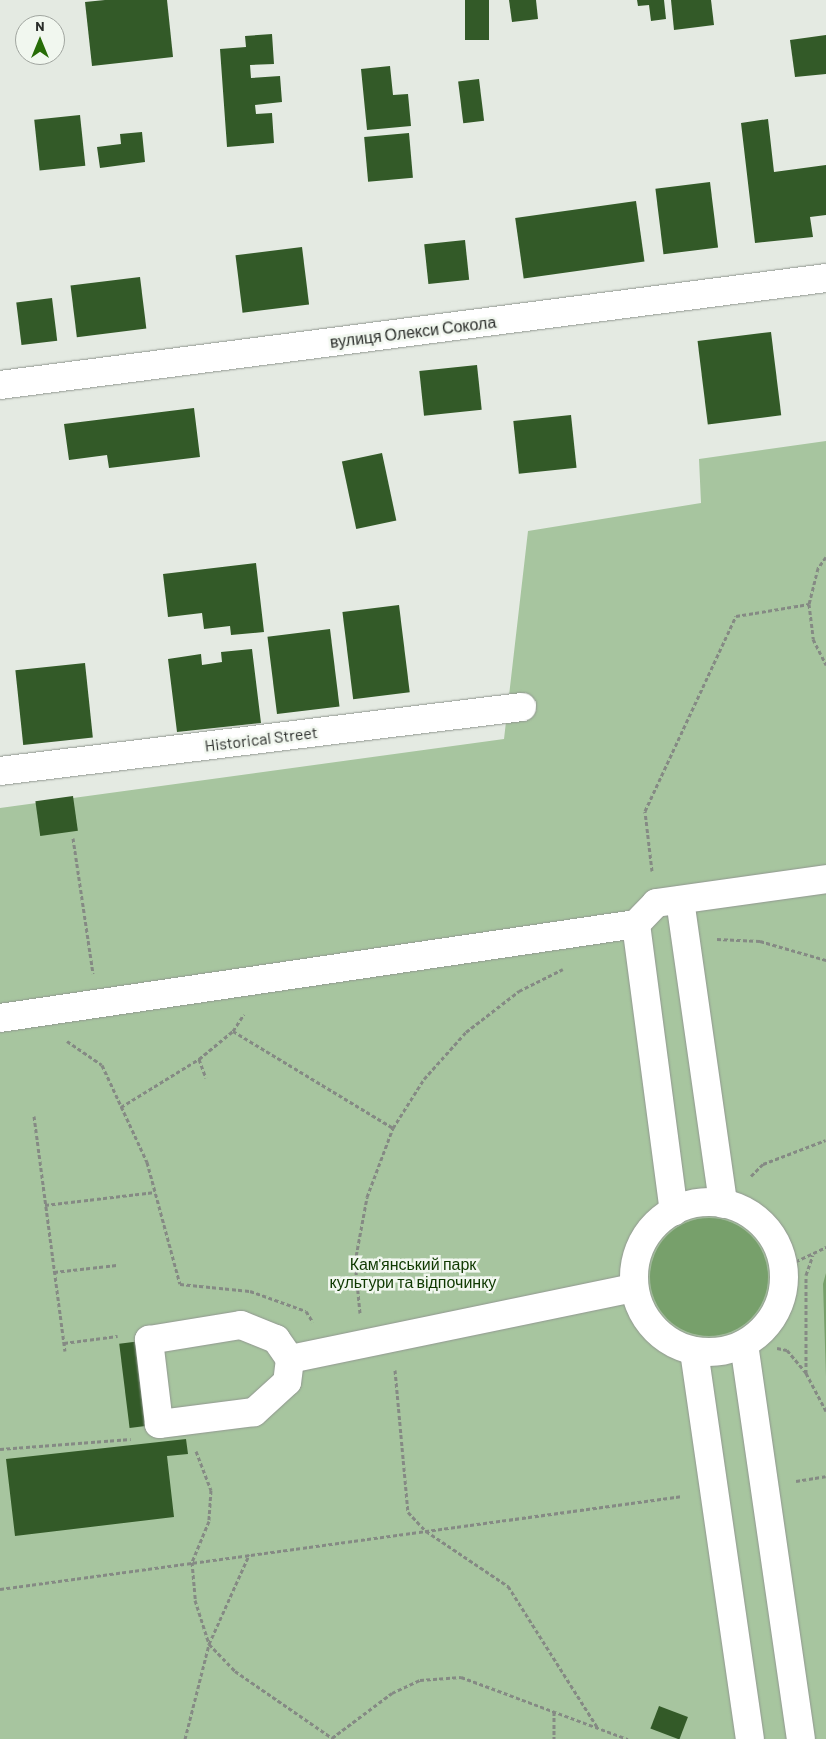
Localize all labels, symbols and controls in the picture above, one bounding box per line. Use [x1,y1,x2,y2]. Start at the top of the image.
north arrow [15,15,65,65]
text: N [35,17,45,34]
street label: вулиця Олекси Сокола [329,312,497,352]
street label: Historical Street [204,723,318,755]
park label: Кам'янський парк культури та відпочинку [330,1254,496,1292]

